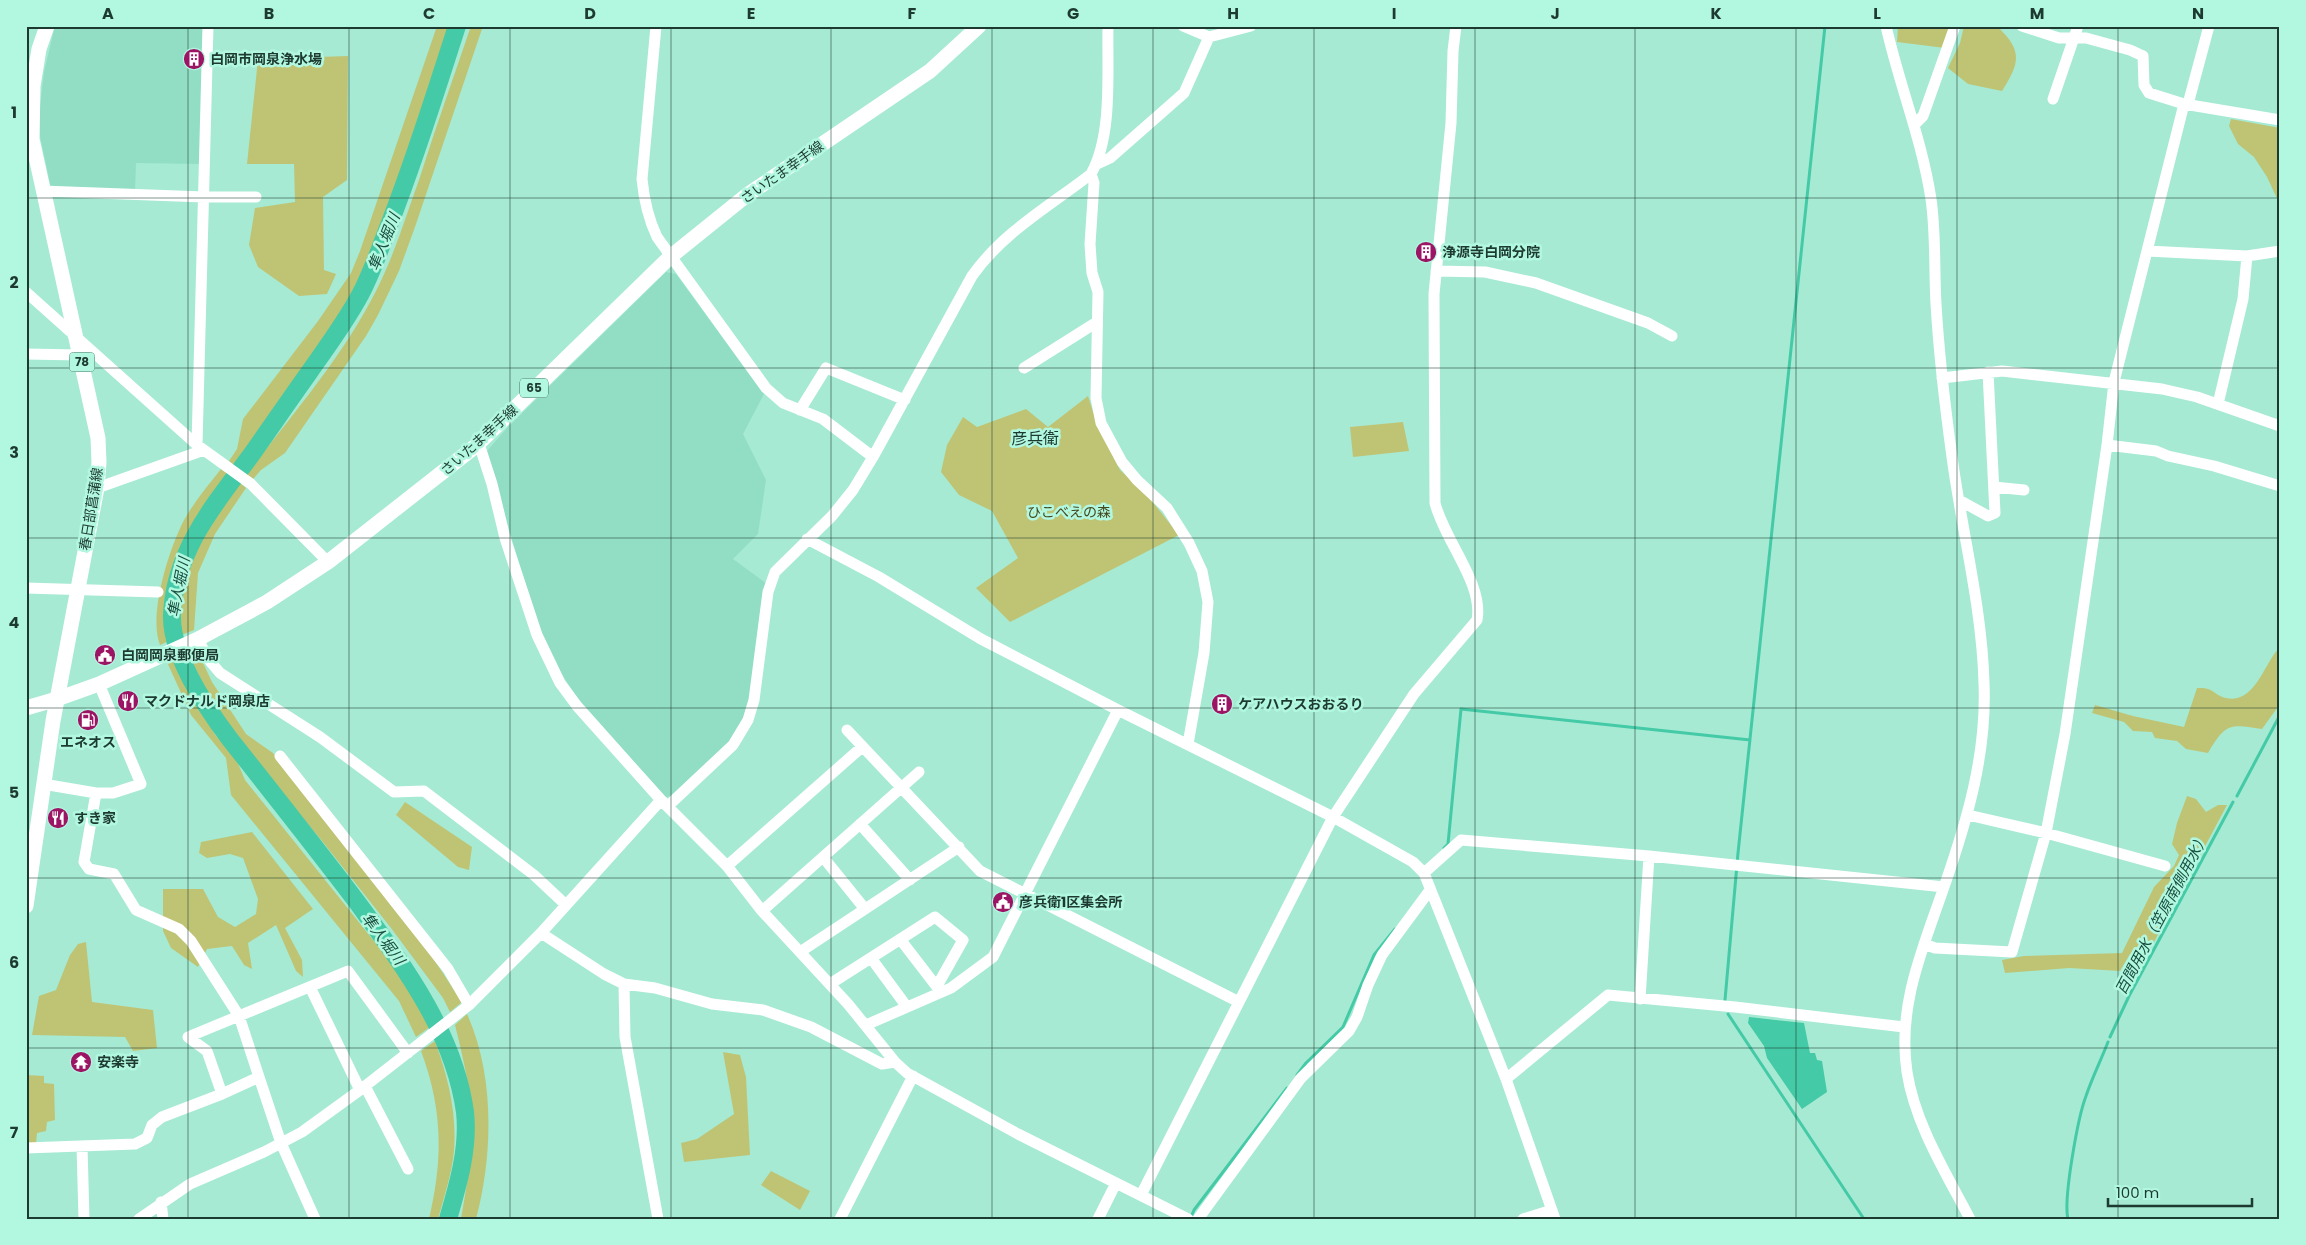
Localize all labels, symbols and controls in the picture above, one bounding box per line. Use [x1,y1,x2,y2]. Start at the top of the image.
text: A [102,2,114,25]
text: B [264,2,274,25]
text: C [423,2,435,25]
text: D [584,2,596,25]
text: E [747,2,755,25]
text: F [908,2,917,25]
text: G [1067,2,1079,25]
text: H [1227,2,1239,25]
text: I [1392,2,1396,25]
text: J [1550,2,1560,25]
text: K [1710,2,1722,25]
text: L [1873,2,1881,25]
text: M [2030,2,2044,25]
text: N [2192,2,2204,25]
building icon: 白岡市岡泉浄水場 [182,47,206,71]
place label: 白岡市岡泉浄水場 [210,49,322,69]
text: 1 [11,101,17,124]
street label: さいたま幸手線 [736,136,828,208]
water label: 隼人堀川 [363,208,405,274]
building icon: 浄源寺白岡分院 [1414,240,1438,264]
place label: 浄源寺白岡分院 [1442,242,1540,262]
text: 2 [9,271,19,294]
road number: 78 [70,352,94,372]
road number: 65 [520,378,548,398]
street label: さいたま幸手線 [436,400,522,480]
district label: 彦兵衛 [1011,427,1059,450]
text: 3 [9,441,19,464]
street label: 春日部菖蒲線 [75,466,107,552]
park label: ひこべえの森 [1027,502,1111,522]
water label: 隼人堀川 [162,553,195,618]
text: 4 [9,611,20,634]
public building icon: 白岡岡泉郵便局 [93,643,117,667]
place label: 白岡岡泉郵便局 [121,645,219,665]
restaurant icon: マクドナルド岡泉店 [116,689,140,713]
place label: マクドナルド岡泉店 [144,691,270,711]
building icon: ケアハウスおおるり [1210,692,1234,716]
place label: ケアハウスおおるり [1238,694,1363,714]
fuel station icon: エネオス [76,708,100,732]
place label: エネオス [60,732,116,752]
text: 5 [9,781,19,804]
restaurant icon: すき家 [46,806,70,830]
place label: すき家 [74,808,116,828]
water label: 百間用水（笠原南側用水） [2110,829,2213,998]
public building icon: 彦兵衛1区集会所 [991,890,1015,914]
place label: 彦兵衛1区集会所 [1019,892,1122,912]
water label: 隼人堀川 [357,908,411,971]
text: 6 [9,951,19,974]
temple icon: 安楽寺 [69,1050,93,1074]
place label: 安楽寺 [97,1052,139,1072]
text: 7 [10,1121,19,1144]
scale bar [2108,1175,2252,1207]
text: 100 m [2116,1182,2159,1203]

